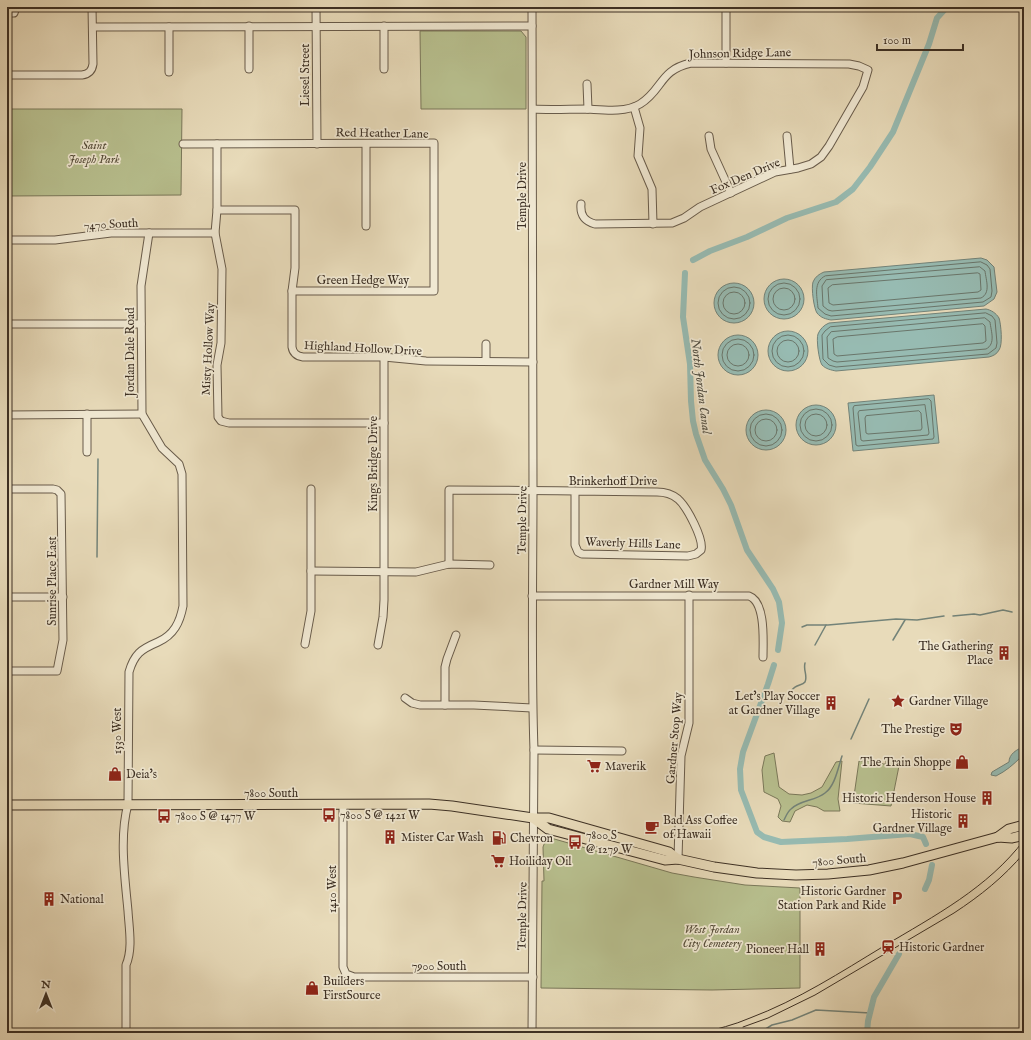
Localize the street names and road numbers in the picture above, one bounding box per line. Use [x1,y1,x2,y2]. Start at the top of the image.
street label: Liesel Street [298,44,313,106]
street label: Johnson Ridge Lane [687,45,792,63]
street label: Red Heather Lane [335,125,429,142]
street label: Fox Den Drive [708,155,783,198]
street label: Temple Drive [515,161,531,230]
street label: 7470 South [83,216,139,233]
street label: Green Hedge Way [317,273,409,288]
street label: Misty Hollow Way [199,302,218,396]
street label: Jordan Dale Road [123,307,139,399]
street label: Highland Hollow Drive [304,338,423,359]
street label: Kings Bridge Drive [366,415,381,512]
street label: Brinkerhoff Drive [569,474,658,489]
street label: Temple Drive [514,485,532,554]
street label: Waverly Hills Lane [585,534,681,553]
street label: Sunrise Place East [45,536,60,626]
street label: Gardner Mill Way [629,577,719,592]
street label: Gardner Stop Way [663,691,687,785]
street label: 1530 West [110,708,125,754]
street label: 7800 South [244,786,299,801]
street label: 7800 South [811,851,867,870]
street label: 1410 West [325,865,340,913]
street label: Temple Drive [514,881,532,950]
street label: 7900 South [412,959,467,974]

